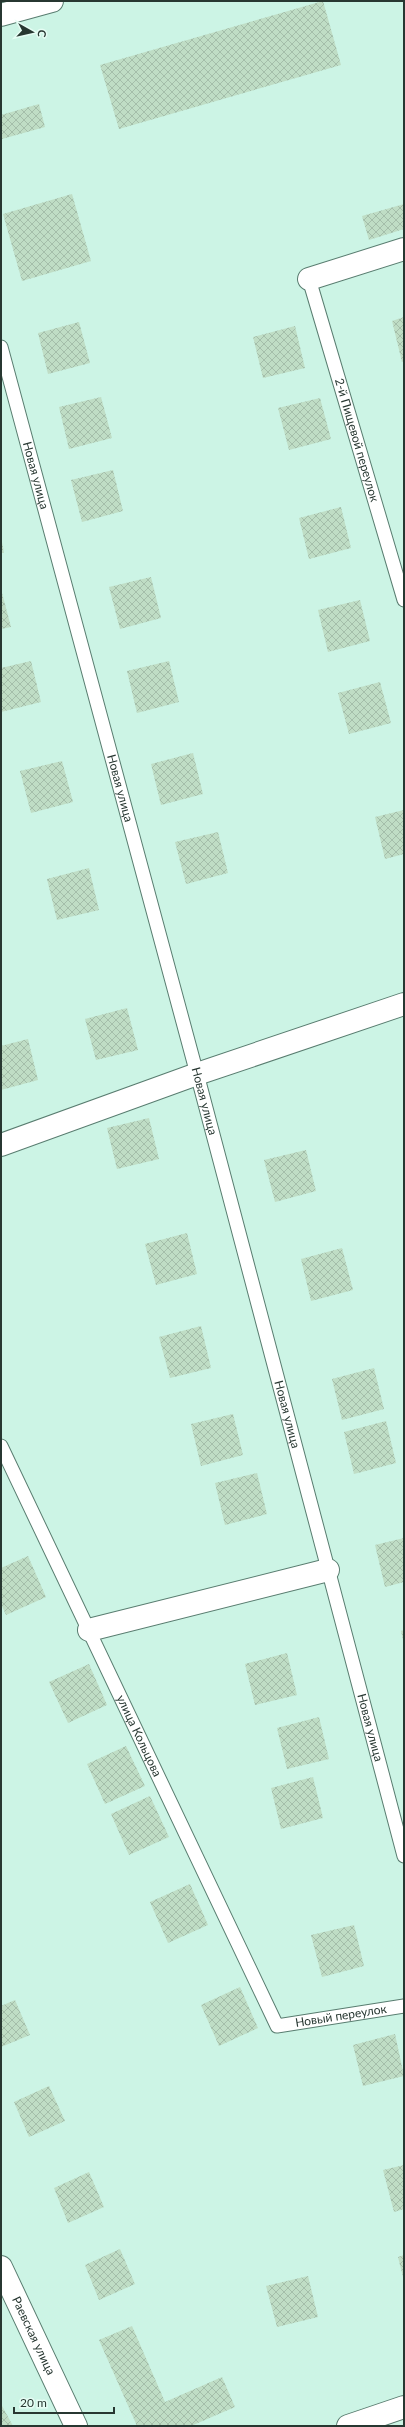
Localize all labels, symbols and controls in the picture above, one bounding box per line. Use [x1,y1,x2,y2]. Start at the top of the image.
north arrow [12,12,52,52]
text: С [35,29,49,39]
street label: 2-й Пищевой переулок [332,376,383,504]
street label: Новая улица [20,440,52,511]
street label: Новая улица [104,753,137,824]
street label: Новая улица [188,1065,221,1137]
street label: Новая улица [271,1379,304,1450]
street label: улица Кольцова [114,1692,165,1779]
street label: Новая улица [354,1692,387,1763]
street label: Новый переулок [294,2001,388,2030]
street label: Раевская улица [9,2294,59,2377]
scale bar [14,2389,114,2415]
text: 20 m [20,2395,47,2410]

